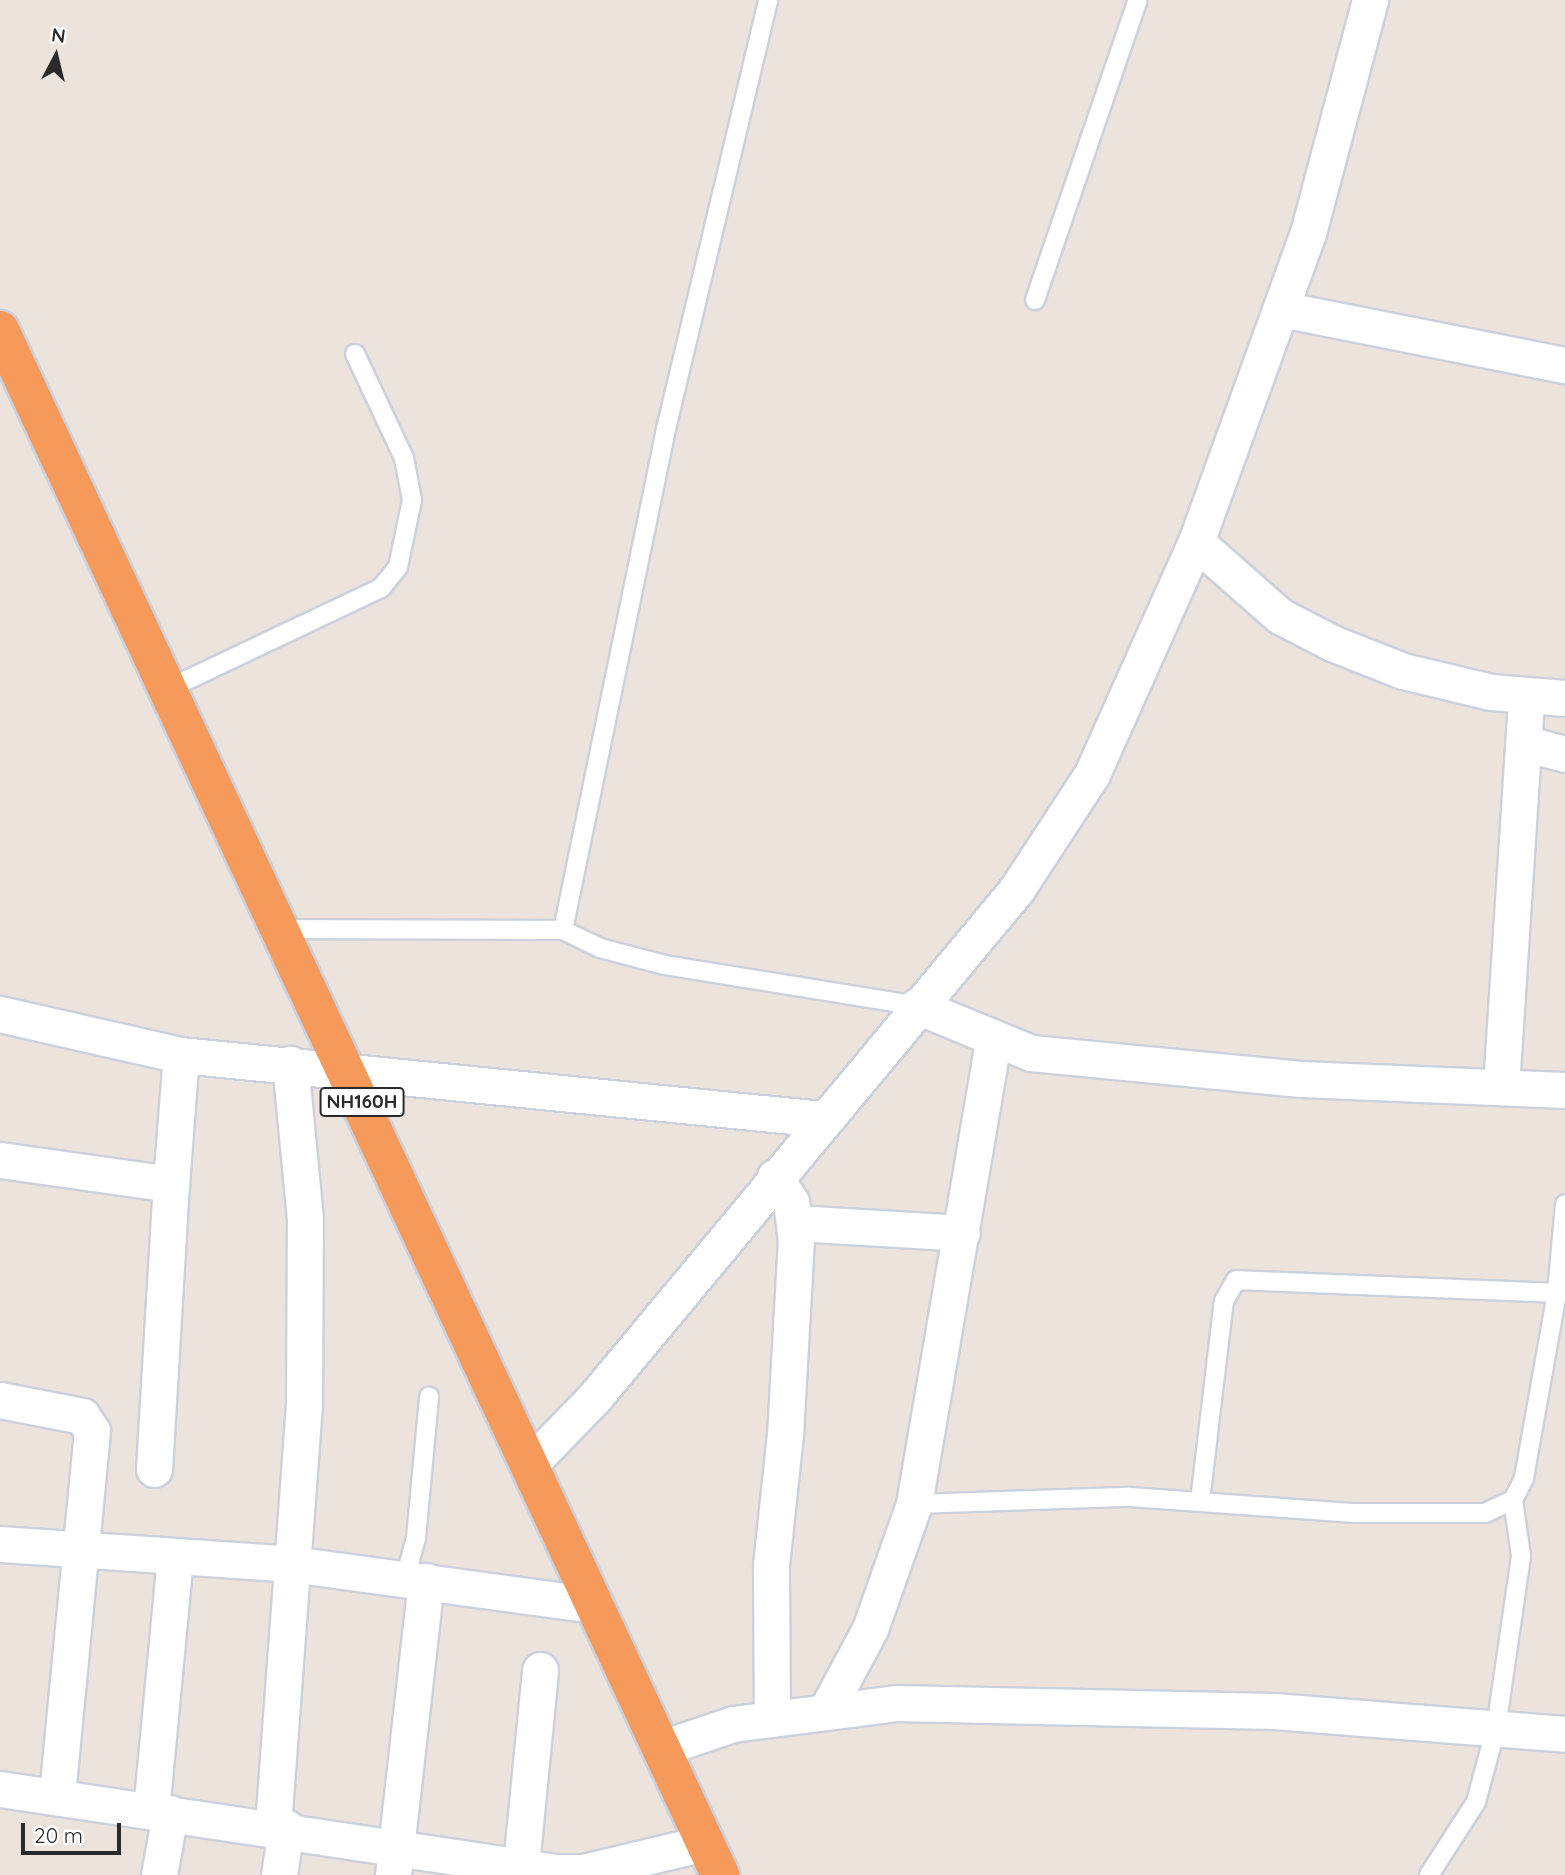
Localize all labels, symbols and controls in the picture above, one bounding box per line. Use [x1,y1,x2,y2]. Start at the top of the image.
north arrow [21,21,91,91]
text: N [50,22,67,48]
road number: NH160H [318,1086,406,1118]
scale bar [24,1808,124,1852]
text: 20 m [34,1822,83,1848]

